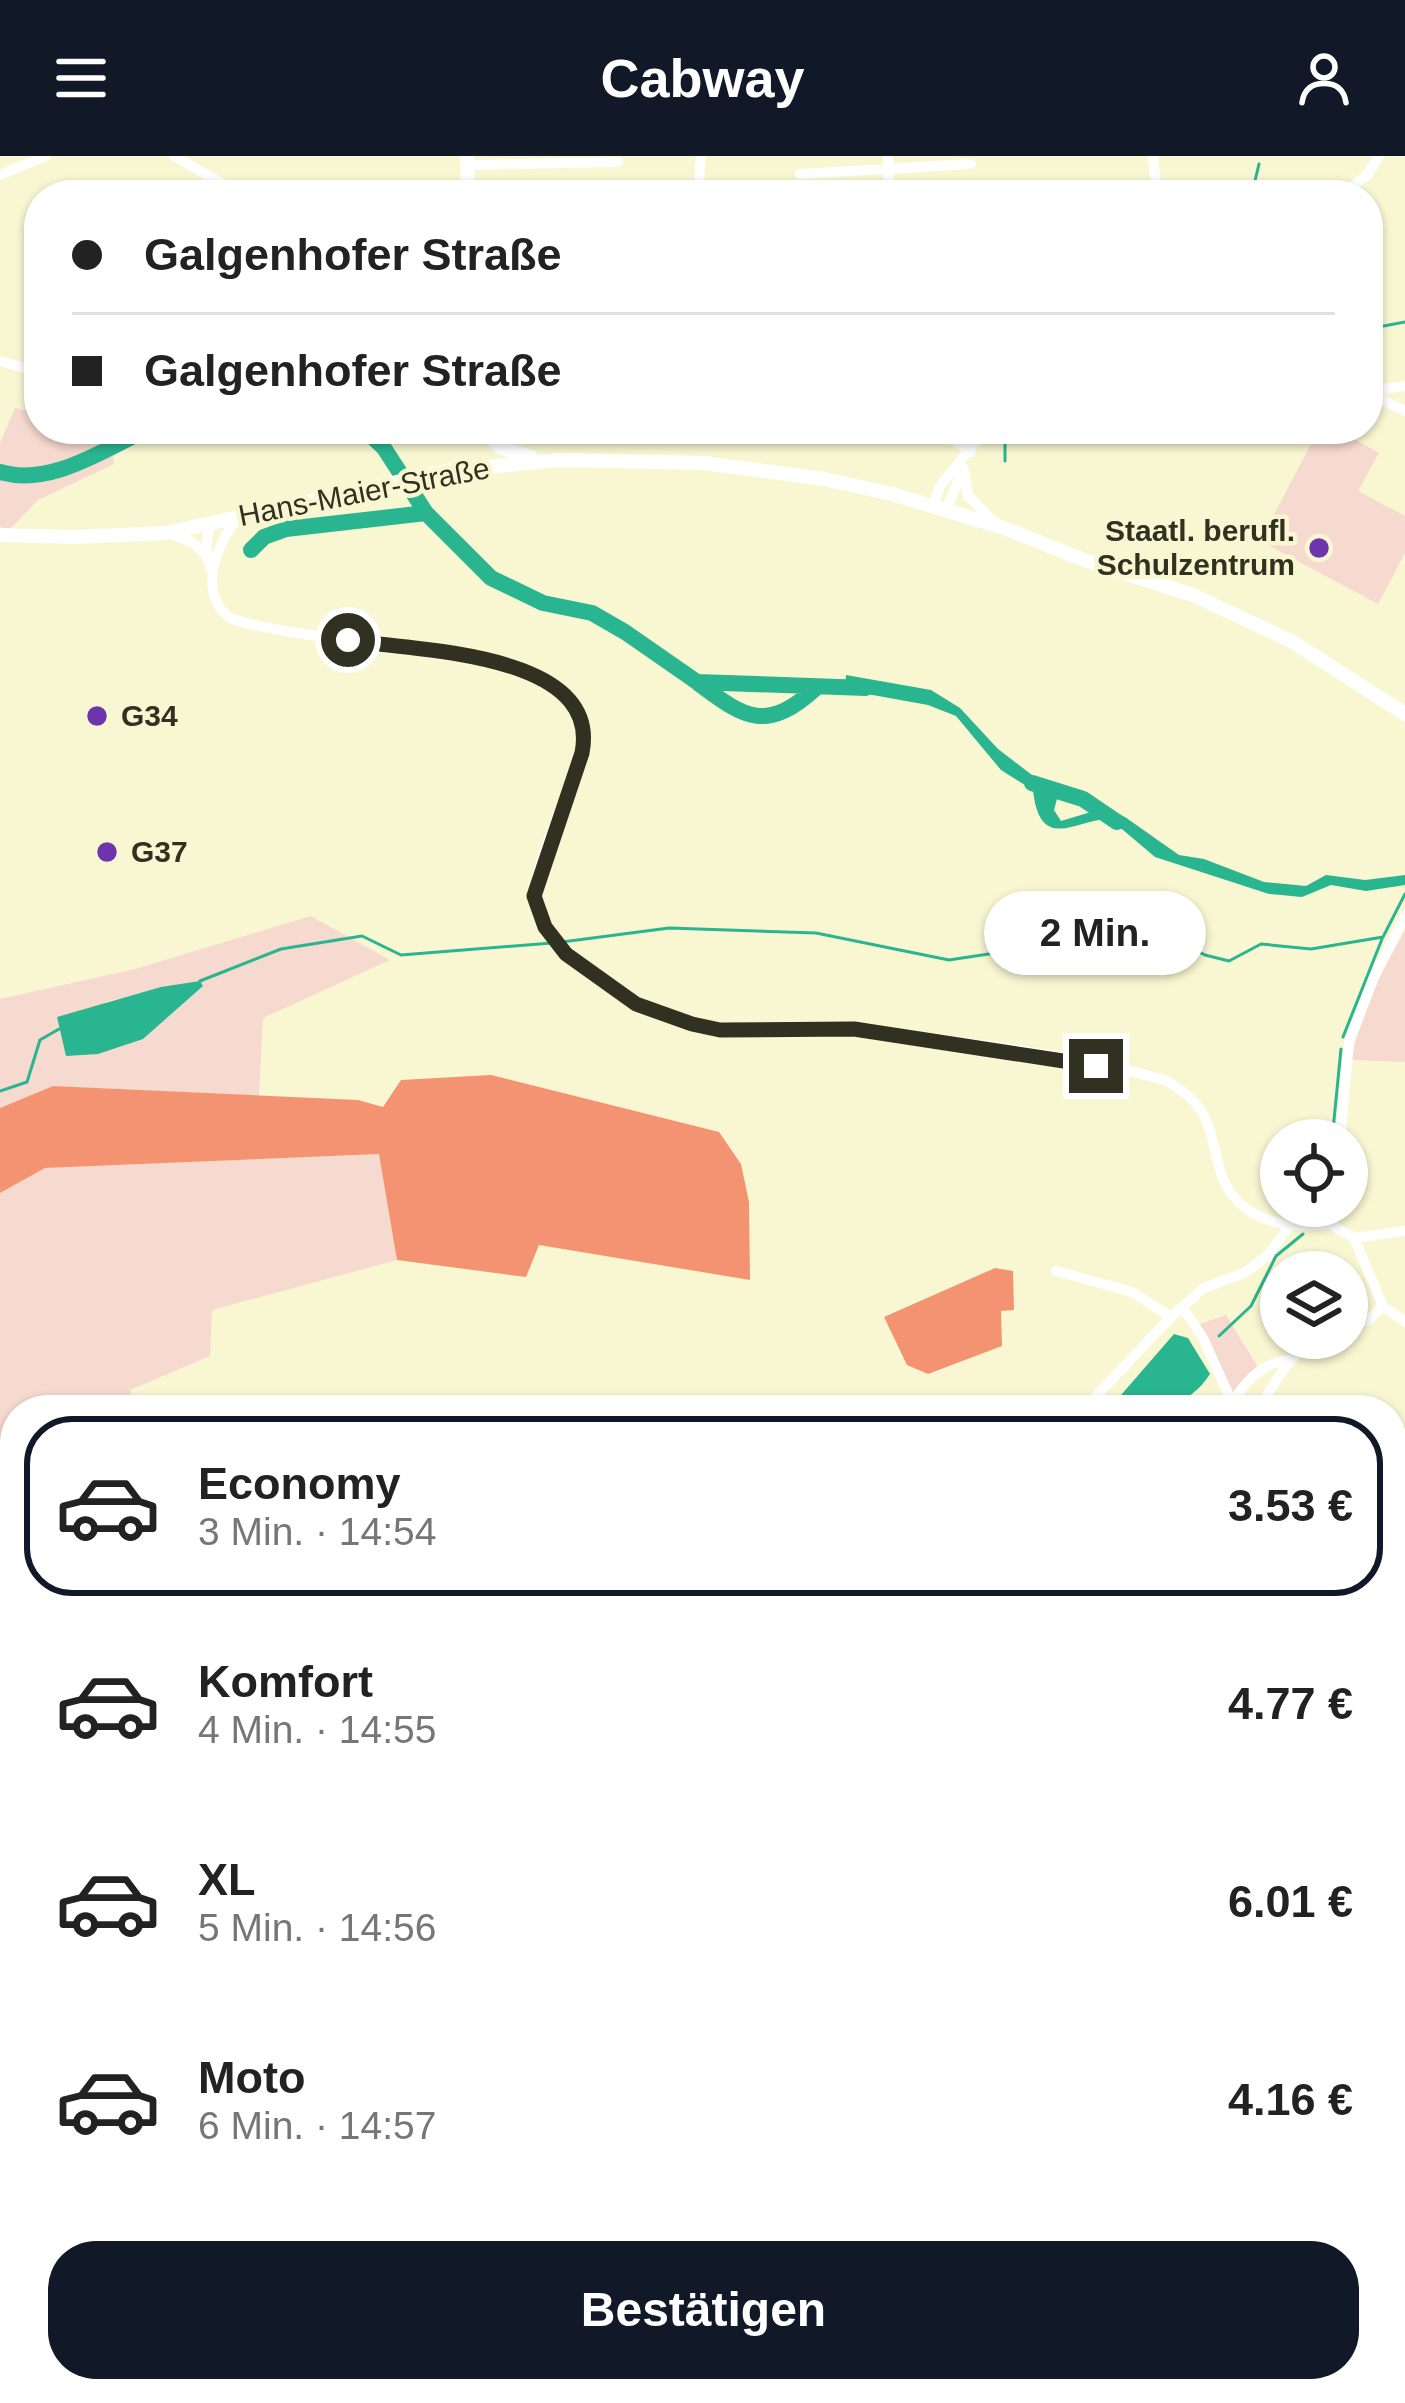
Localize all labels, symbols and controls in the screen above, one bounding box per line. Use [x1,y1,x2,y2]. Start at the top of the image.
icon: menu [48,45,114,111]
icon: person [1291,45,1357,111]
text: Cabway [600,48,805,108]
text: Galgenhofer Straße [144,229,562,280]
text: Galgenhofer Straße [144,345,562,396]
street label: Hans-Maier-Straße [236,451,492,532]
place label: Staatl. berufl. Schulzentrum [1097,514,1295,581]
marker: Staatl. berufl. Schulzentrum [1306,535,1332,561]
route start [321,613,375,667]
place label: G34 [121,699,178,732]
marker: G34 [84,703,110,729]
place label: G37 [131,835,188,868]
marker: G37 [94,839,120,865]
callout: 2 Min. [985,892,1207,976]
text: 2 Min. [1040,911,1150,954]
route end [1069,1039,1123,1093]
map controls [1260,1119,1368,1359]
button: locate [1260,1119,1368,1227]
button: layers [1260,1251,1368,1359]
icon: car [54,1452,162,1560]
text: Economy [198,1458,401,1509]
text: 3.53 € [1228,1480,1353,1531]
text: 3 Min. · 14:54 [198,1510,436,1553]
icon: car [54,1650,162,1758]
text: Komfort [198,1656,373,1707]
text: 4.77 € [1228,1678,1353,1729]
text: 4 Min. · 14:55 [198,1708,436,1751]
icon: car [54,1848,162,1956]
text: XL [198,1854,256,1905]
text: 6.01 € [1228,1876,1353,1927]
text: 5 Min. · 14:56 [198,1906,436,1949]
icon: car [54,2046,162,2154]
text: Moto [198,2052,305,2103]
text: 4.16 € [1228,2074,1353,2125]
text: 6 Min. · 14:57 [198,2104,436,2147]
button: Bestätigen [48,2241,1359,2379]

